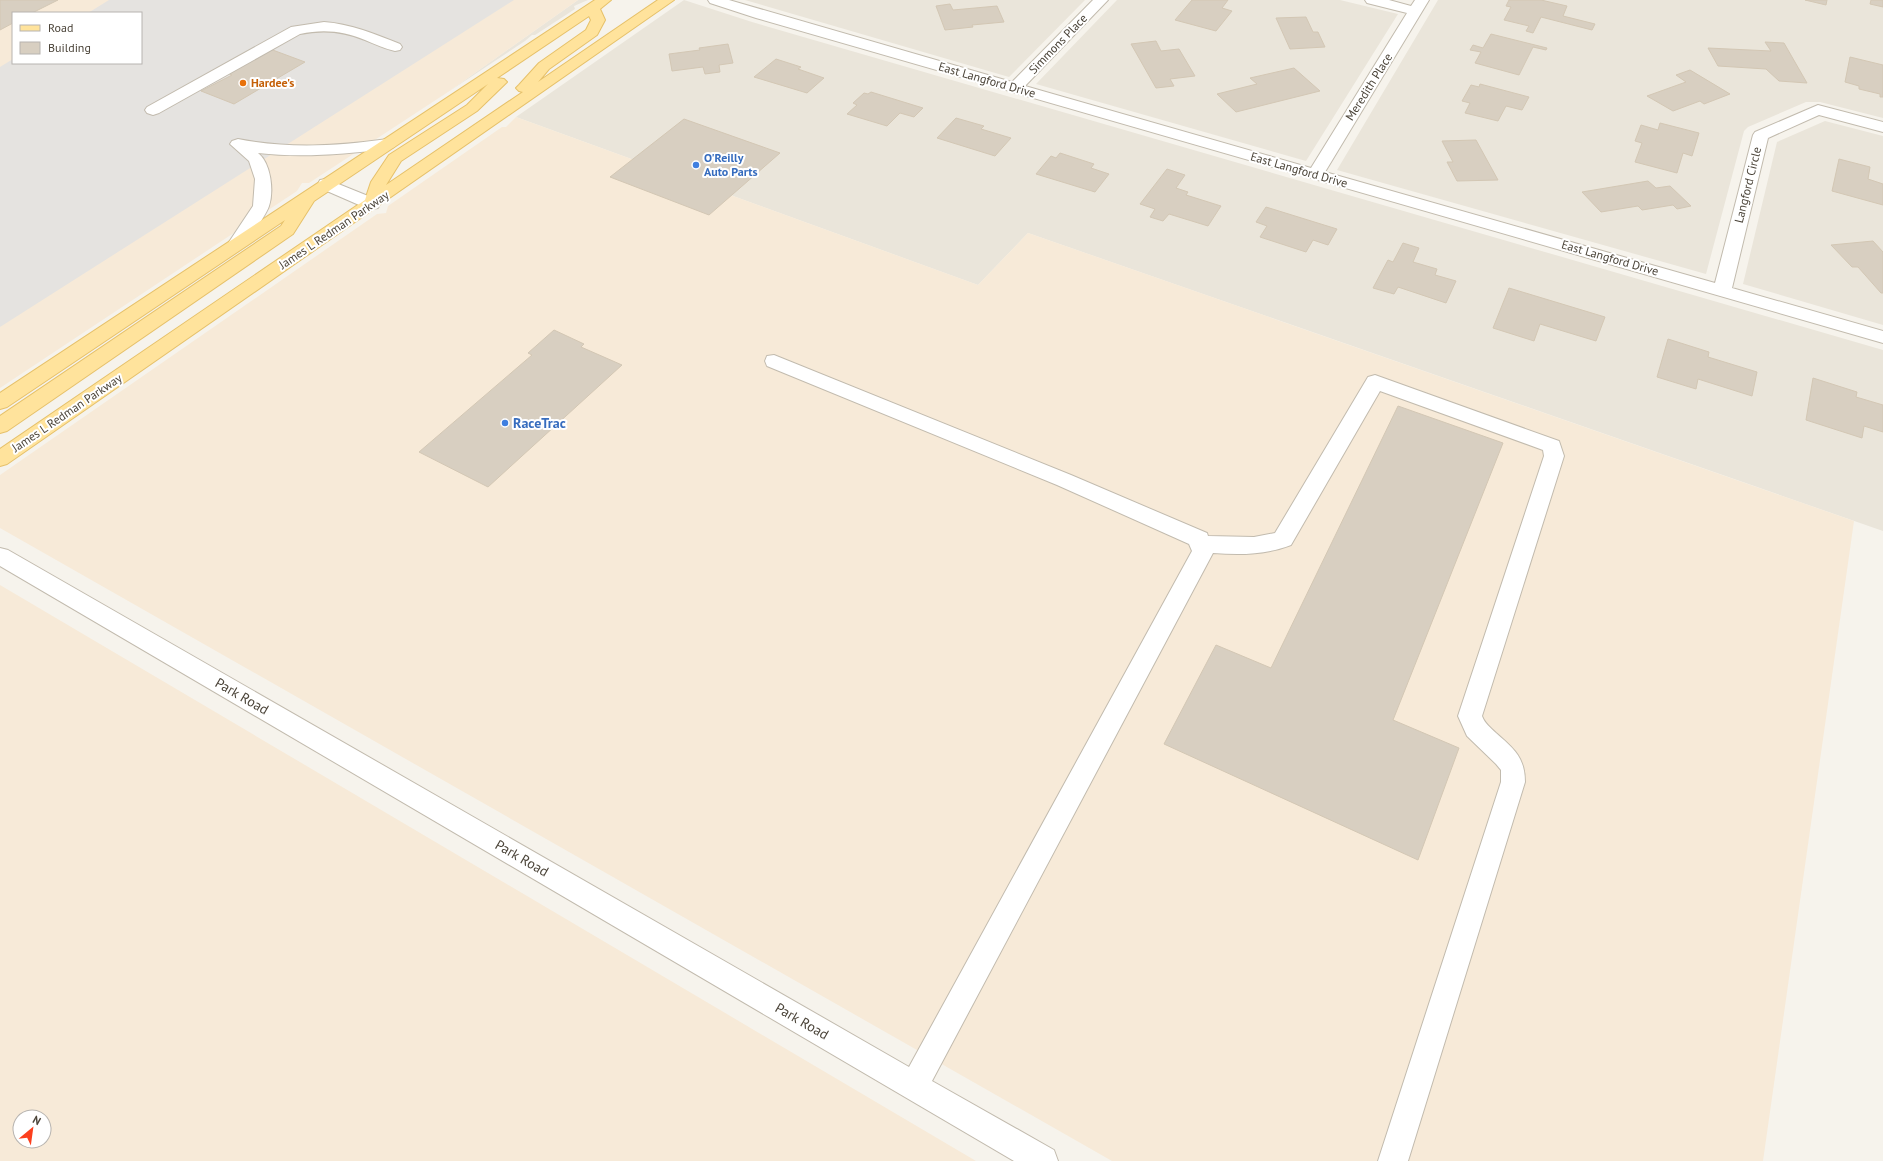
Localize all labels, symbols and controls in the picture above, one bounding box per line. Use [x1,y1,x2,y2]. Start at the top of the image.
street label: Simmons Place [1025,10,1090,77]
legend [12,12,142,64]
text: Road [48,20,73,35]
text: Building [48,40,91,55]
street label: Meredith Place [1342,50,1395,123]
street label: East Langford Drive [937,58,1037,101]
place label: Hardee's [251,75,294,90]
marker: Hardee's [238,78,248,88]
street label: Langford Circle [1731,145,1764,225]
street label: East Langford Drive [1249,148,1349,191]
place label: O'Reilly Auto Parts [704,150,758,179]
marker: O'Reilly Auto Parts [691,160,701,170]
street label: James L Redman Parkway [275,187,392,273]
street label: East Langford Drive [1560,236,1660,279]
street label: James L Redman Parkway [8,370,125,456]
place label: RaceTrac [513,414,566,432]
marker: RaceTrac [500,418,510,428]
street label: Park Road [212,674,272,718]
street label: Park Road [492,836,552,880]
street label: Park Road [772,999,832,1043]
north arrow [12,1109,52,1149]
text: N [30,1112,43,1128]

